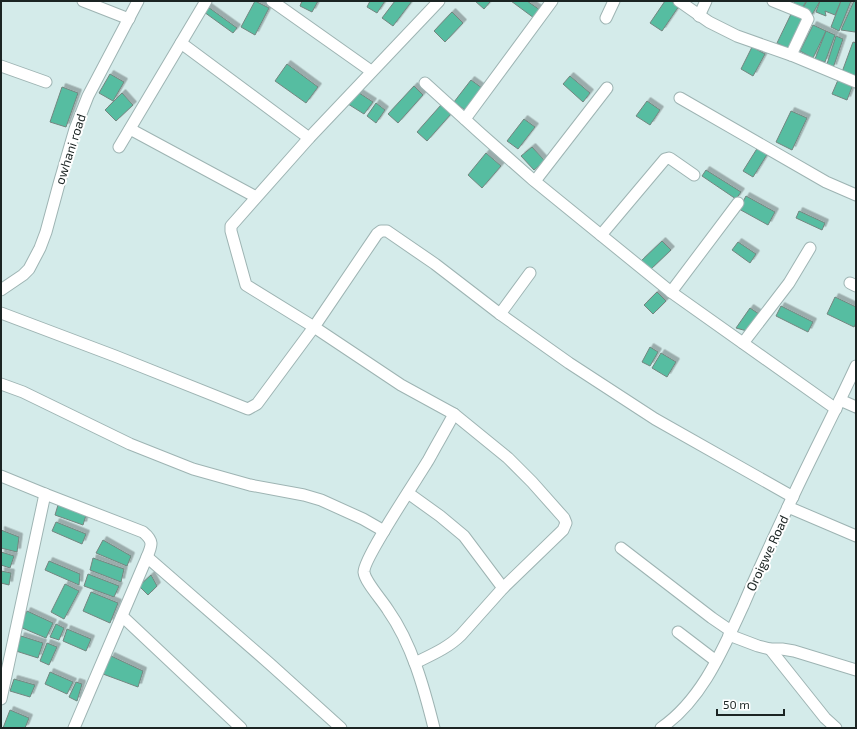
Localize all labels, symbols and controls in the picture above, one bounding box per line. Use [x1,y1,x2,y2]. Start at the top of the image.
street label: owhani road [51,112,89,186]
street label: Oroigwe Road [742,512,792,594]
scale bar [717,691,784,717]
text: 50 m [723,697,750,711]

